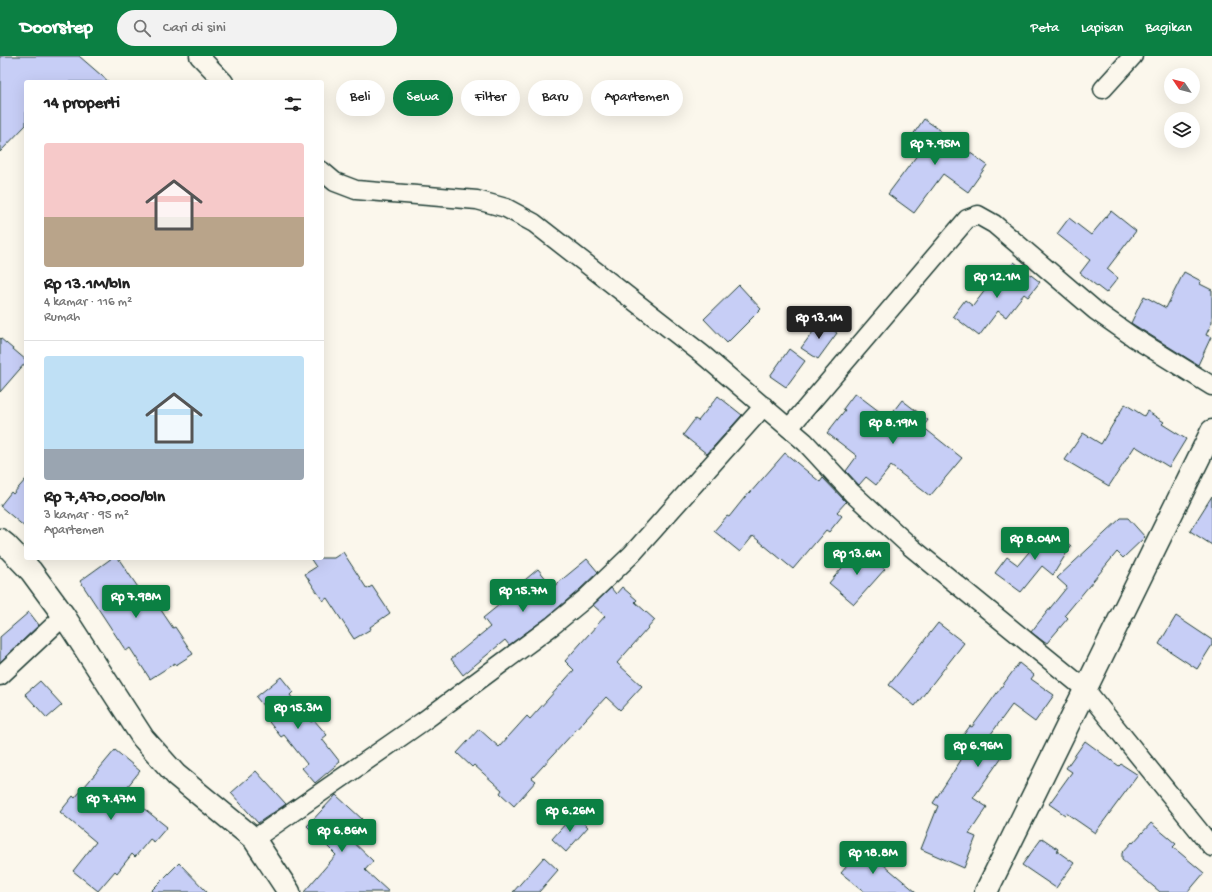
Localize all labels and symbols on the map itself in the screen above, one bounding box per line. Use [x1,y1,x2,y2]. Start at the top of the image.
north arrow [1164,68,1200,104]
pin: Rp 7.95M [894,132,976,166]
pin: Rp 12.1M [956,265,1038,299]
pin: Rp 13.1M [778,306,860,340]
pin: Rp 8.19M [852,411,934,445]
pin: Rp 8.04M [994,527,1076,561]
pin: Rp 13.6M [816,542,898,576]
pin: Rp 15.7M [482,579,564,613]
pin: Rp 7.98M [95,585,177,619]
pin: Rp 15.3M [257,696,339,730]
pin: Rp 6.96M [937,734,1019,768]
pin: Rp 7.47M [70,787,152,821]
pin: Rp 6.26M [529,799,611,833]
pin: Rp 6.86M [301,819,383,853]
pin: Rp 18.8M [832,841,914,875]

